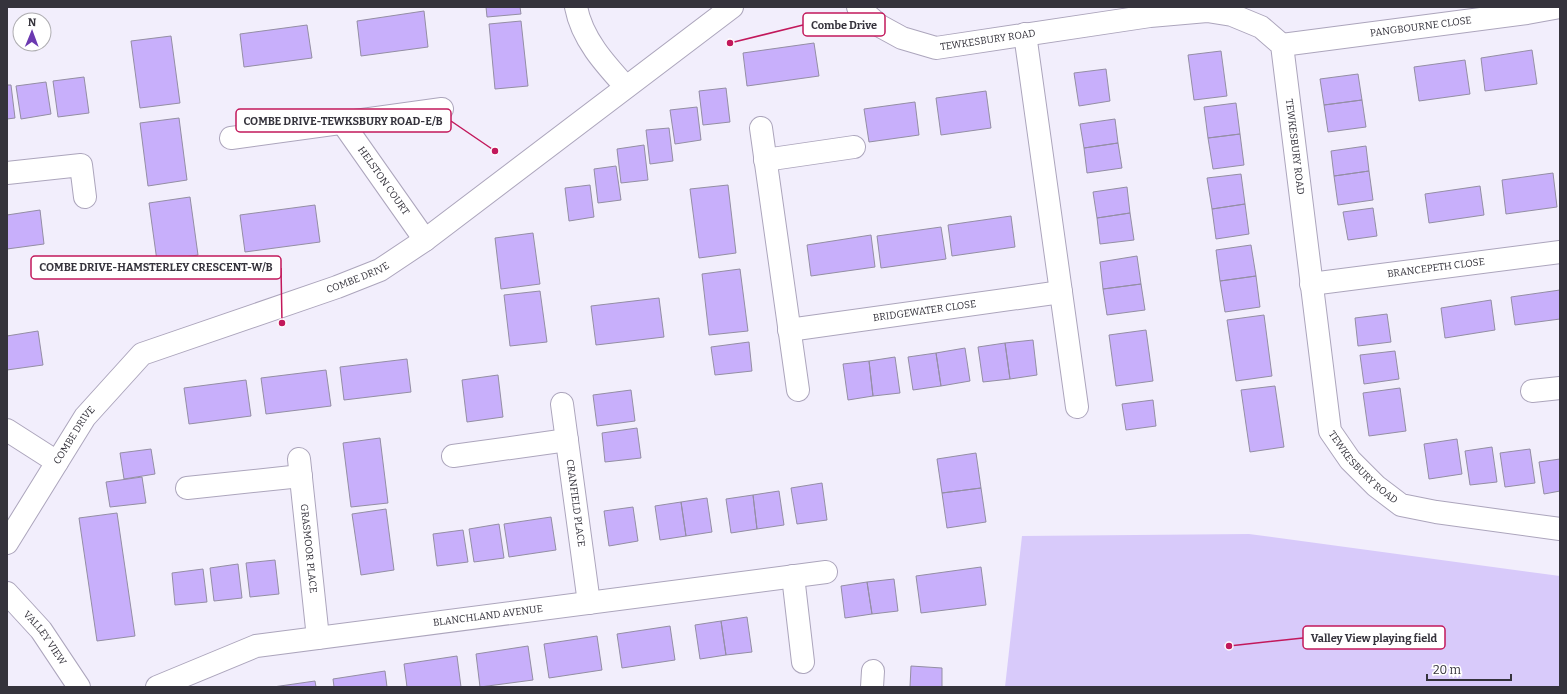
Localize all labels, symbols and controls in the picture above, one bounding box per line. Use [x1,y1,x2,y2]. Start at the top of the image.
north arrow [12,12,52,52]
callout: Combe Drive [803,13,885,36]
street label: PANGBOURNE CLOSE [1369,14,1472,39]
text: N [28,16,37,29]
text: Combe Drive [811,19,877,32]
street label: TEWKESBURY ROAD [939,27,1036,53]
street label: TEWKESBURY ROAD [1283,98,1307,195]
callout: COMBE DRIVE-TEWKSBURY ROAD-E/B [236,109,451,132]
text: COMBE DRIVE-TEWKSBURY ROAD-E/B [243,115,443,128]
street label: HELSTON COURT [355,144,412,218]
callout: COMBE DRIVE-HAMSTERLEY CRESCENT-W/B [31,256,281,279]
street label: BRANCEPETH CLOSE [1386,256,1485,280]
street label: COMBE DRIVE [325,260,392,296]
text: COMBE DRIVE-HAMSTERLEY CRESCENT-W/B [39,261,273,274]
street label: BRIDGEWATER CLOSE [872,298,977,324]
street label: COMBE DRIVE [51,404,98,467]
street label: TEWKESBURY ROAD [1326,429,1400,506]
street label: CRANFIELD PLACE [564,459,587,548]
street label: GRASMOOR PLACE [298,503,319,594]
street label: BLANCHLAND AVENUE [432,603,544,629]
street label: VALLEY VIEW [21,609,69,668]
callout: Valley View playing field [1303,626,1445,649]
text: Valley View playing field [1311,632,1438,645]
scale bar [1427,656,1511,682]
text: 20 m [1433,663,1462,677]

